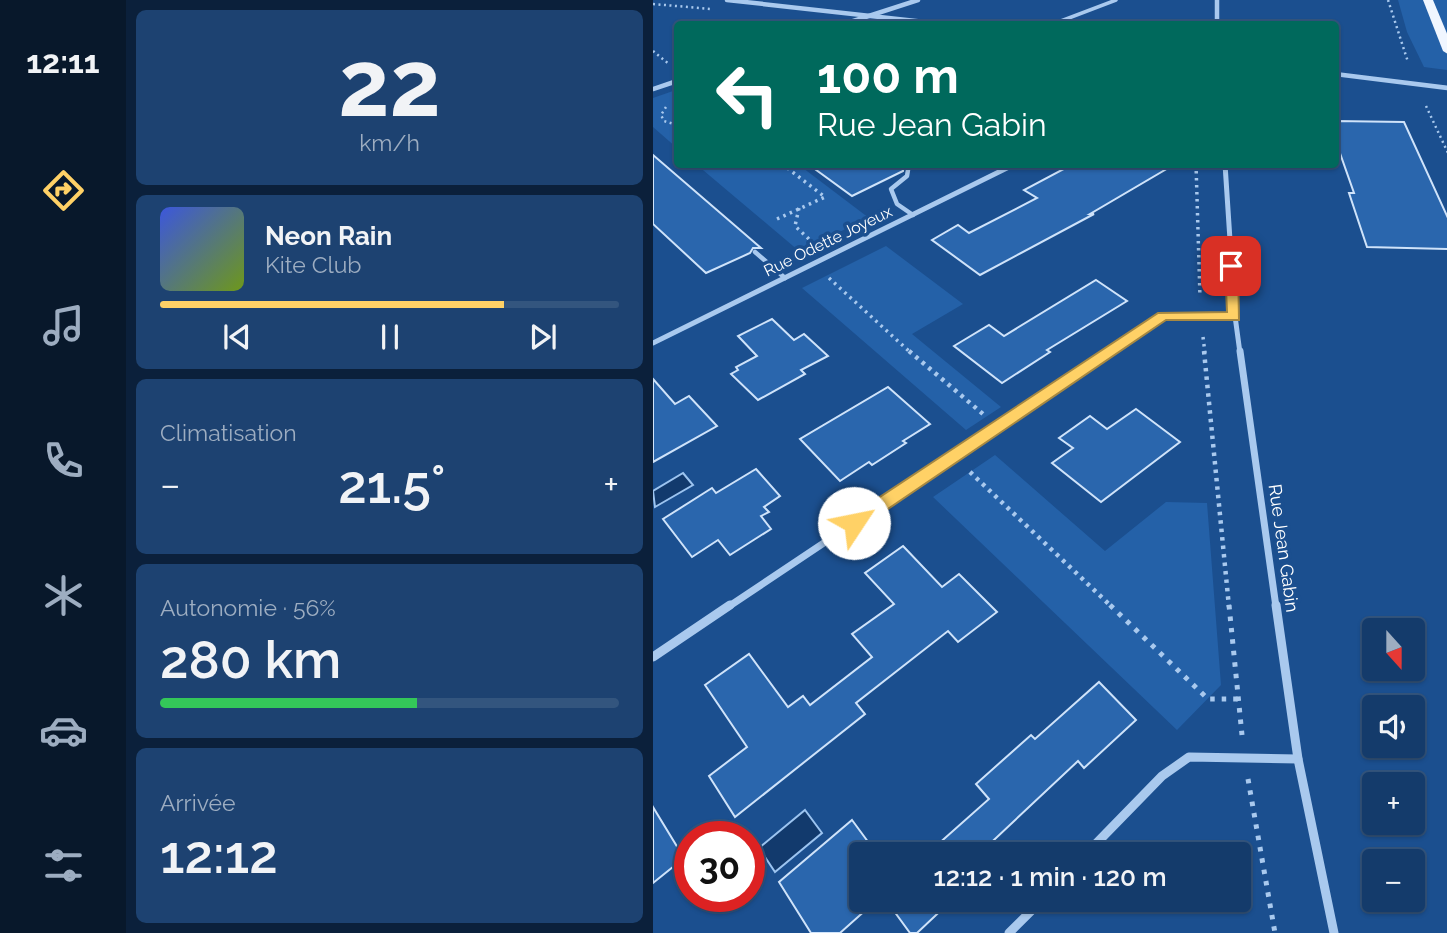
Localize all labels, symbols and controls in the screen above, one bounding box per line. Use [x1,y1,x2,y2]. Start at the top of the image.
text: 22 [338,30,441,137]
text: 12:11 [26,43,100,80]
text: 100 m [817,47,959,104]
icon: left [702,49,793,140]
text: Rue Jean Gabin [817,106,1047,143]
text: km/h [359,129,420,156]
icon: directions [39,166,88,215]
street label: Rue Odette Joyeux [761,202,895,280]
text: Neon Rain [265,221,392,251]
pin [1201,236,1261,296]
icon: arrive [1212,247,1250,285]
text: Kite Club [265,251,362,278]
icon: music [39,301,88,350]
icon: previous [218,318,256,356]
icon: pause [371,318,409,356]
icon: next [524,318,562,356]
text: Climatisation [160,419,297,446]
icon: phone [39,436,88,485]
text: 21.5° [338,454,445,515]
text: − [160,462,180,507]
text: + [603,462,619,507]
street label: Rue Jean Gabin [1265,483,1303,613]
position arrow [817,486,891,560]
icon: climate [39,571,88,620]
text: Autonomie · 56% [160,594,336,621]
north arrow [1362,618,1425,681]
map controls [1362,618,1425,912]
text: 280 km [160,629,341,690]
button: sound [1362,695,1425,758]
icon: car [39,706,88,755]
button: + [1362,772,1425,835]
text: Arrivée [160,789,236,816]
speed limit sign: 30 [674,821,765,912]
text: 12:12 [160,824,278,885]
icon: filters [39,841,88,890]
button: − [1362,849,1425,912]
text: 12:12 · 1 min · 120 m [933,862,1167,892]

